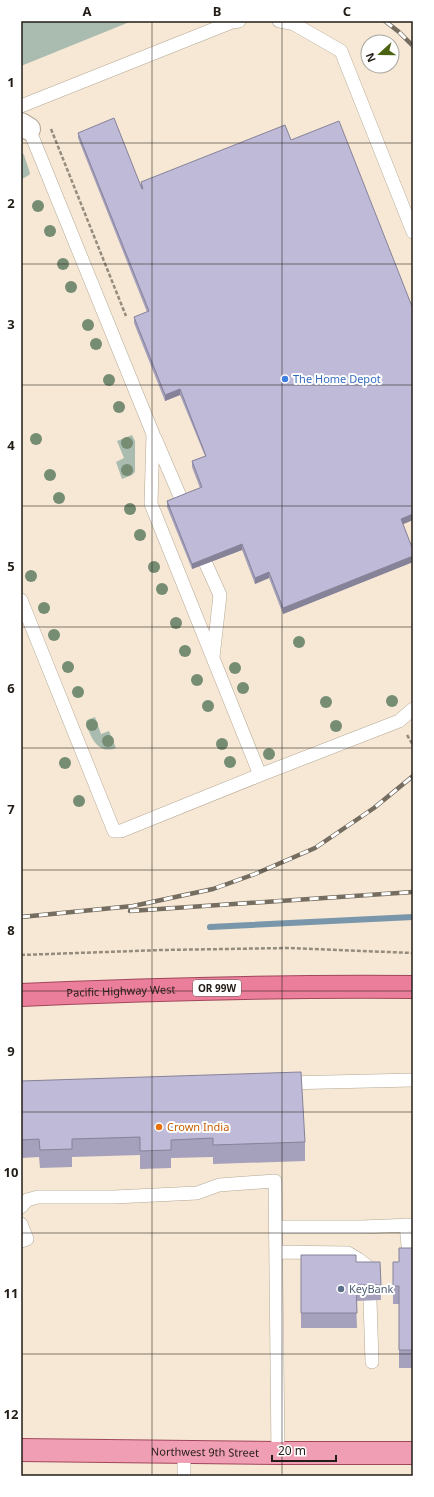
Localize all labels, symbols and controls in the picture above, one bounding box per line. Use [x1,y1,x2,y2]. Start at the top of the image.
text: A [83,2,92,20]
text: B [213,2,221,20]
text: C [343,2,351,20]
north arrow [360,34,400,74]
text: N [362,51,379,65]
text: 1 [7,73,15,91]
text: 2 [7,194,15,212]
text: 3 [7,315,15,333]
place label: The Home Depot [293,371,381,386]
marker: The Home Depot [280,374,290,384]
text: 4 [7,436,15,454]
text: 5 [7,557,15,575]
text: 6 [7,679,15,697]
text: 7 [7,800,15,818]
text: 8 [7,921,15,939]
road number: OR 99W [193,980,241,996]
street label: Pacific Highway West [66,981,176,1000]
text: 9 [7,1042,15,1060]
place label: Crown India [167,1119,229,1134]
marker: Crown India [154,1122,164,1132]
text: 10 [4,1163,18,1181]
place label: KeyBank [349,1281,394,1296]
text: 11 [4,1284,18,1302]
marker: KeyBank [336,1284,346,1294]
text: 12 [4,1405,18,1423]
scale bar [272,1437,336,1463]
text: 20 m [278,1442,306,1459]
street label: Northwest 9th Street [151,1444,259,1460]

